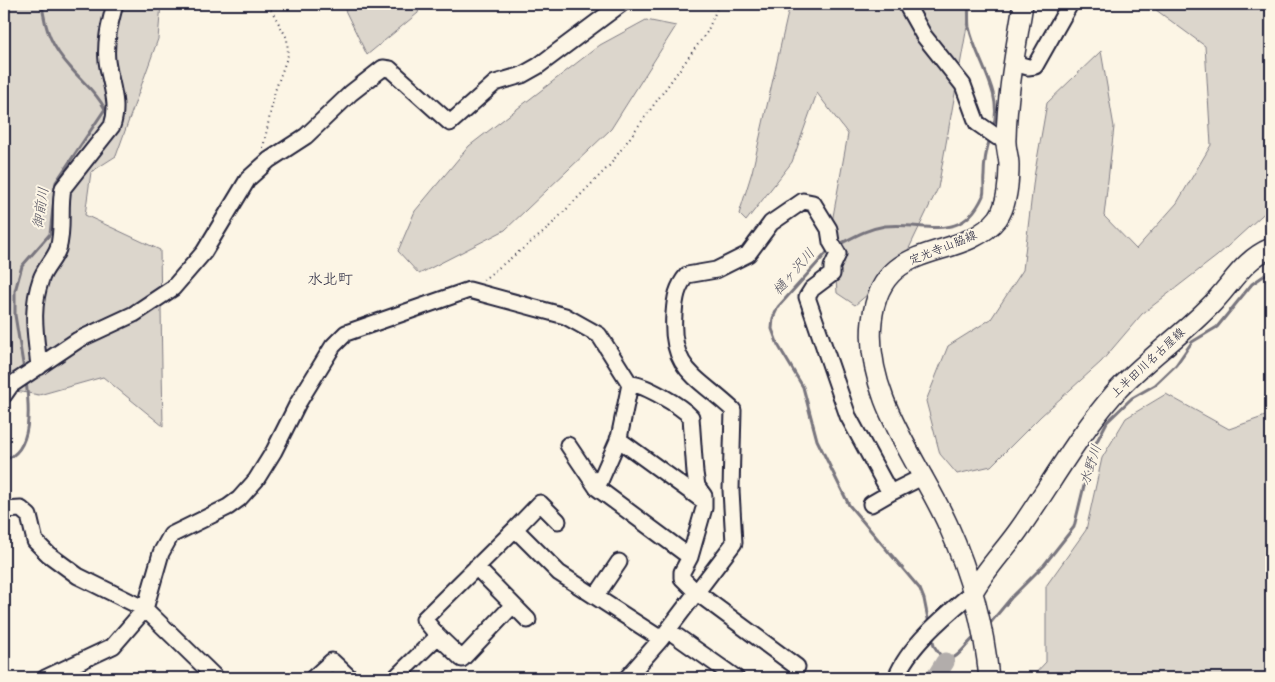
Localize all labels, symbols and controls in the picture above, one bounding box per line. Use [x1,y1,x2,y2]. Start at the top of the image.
water label: 御前川 [27,186,55,230]
street label: 定光寺山脇線 [906,226,980,270]
water label: 樋ヶ沢川 [767,244,821,300]
district label: 水北町 [307,268,353,292]
street label: 上半田川名古屋線 [1106,323,1190,403]
water label: 水野川 [1074,442,1108,488]

